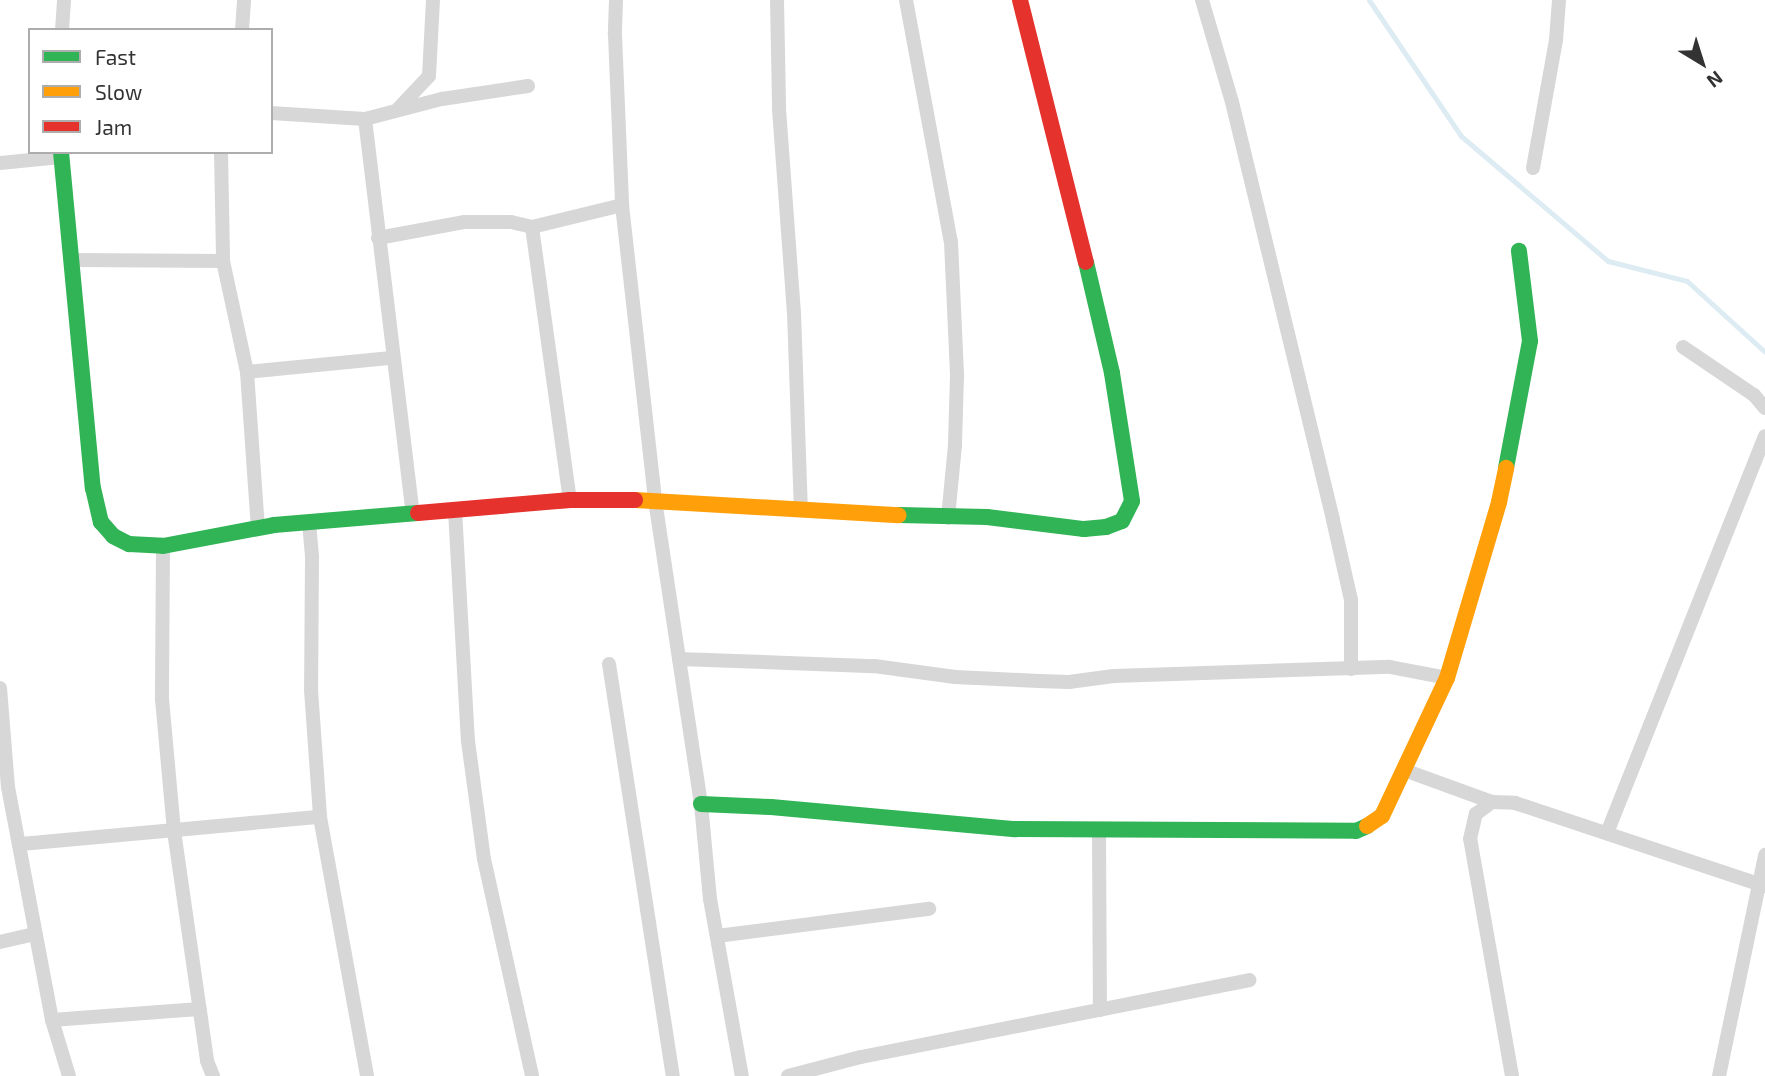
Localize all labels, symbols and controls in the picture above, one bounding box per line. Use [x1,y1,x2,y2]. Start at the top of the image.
legend [28,28,273,154]
north arrow [1667,28,1737,98]
text: Fast [95,44,136,69]
text: N [1703,67,1728,93]
text: Slow [95,79,142,104]
text: Jam [95,114,132,139]

